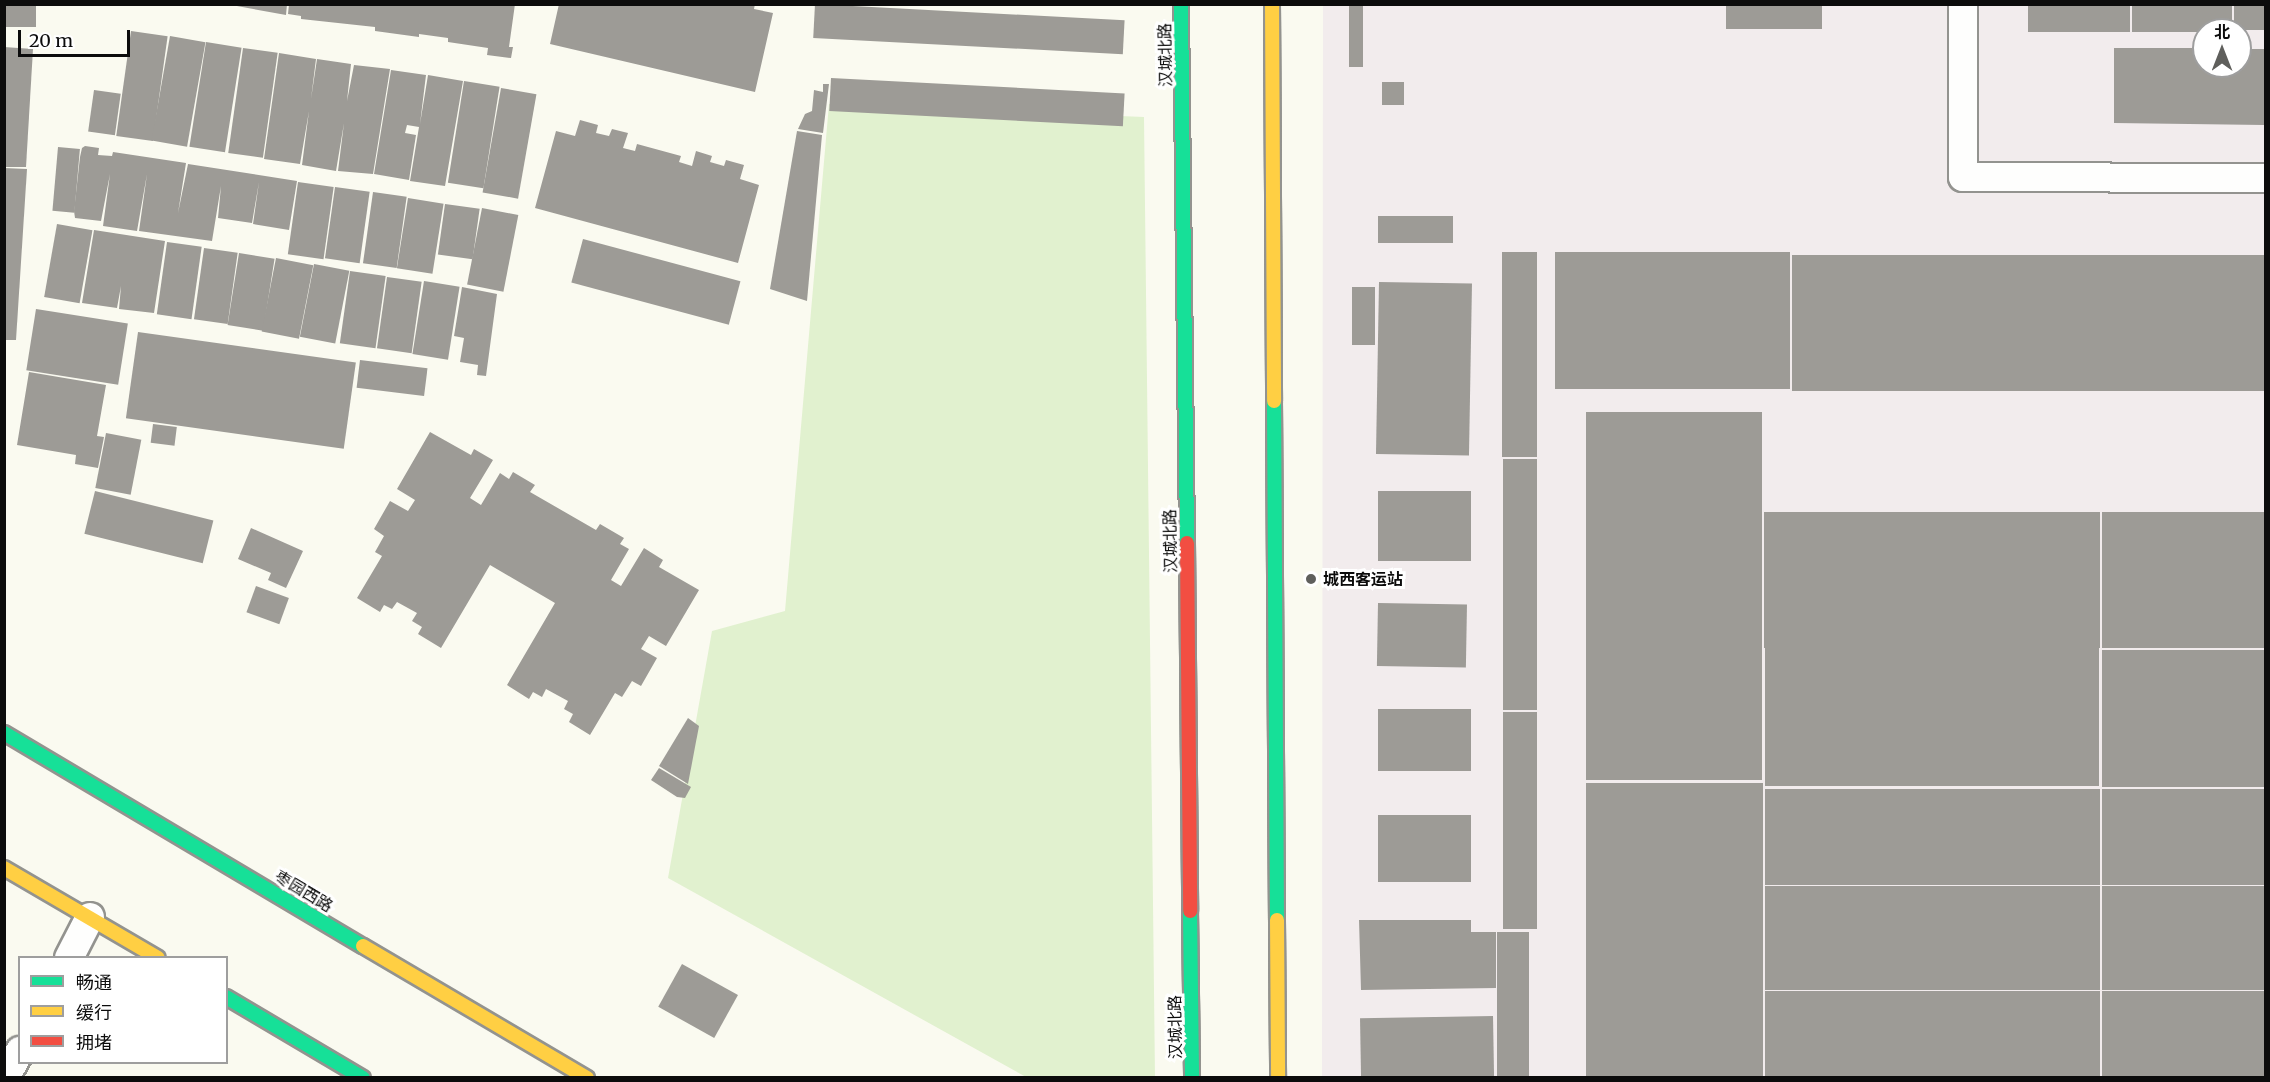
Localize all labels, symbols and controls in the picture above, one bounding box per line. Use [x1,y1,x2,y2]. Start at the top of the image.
scale bar [21,18,134,56]
north arrow [2192,18,2252,78]
text: 北 [2214,22,2230,42]
street label: 汉城北路 [1155,23,1175,87]
text: 20 m [29,29,73,52]
street label: 汉城北路 [1160,509,1180,573]
place label: 城西客运站 [1323,569,1403,589]
marker: 城西客运站 [1304,572,1318,586]
street label: 枣园西路 [272,866,336,916]
legend [18,956,228,1064]
text: 畅通 [76,971,112,994]
street label: 汉城北路 [1165,995,1185,1059]
text: 缓行 [76,1001,112,1024]
text: 拥堵 [76,1031,112,1054]

